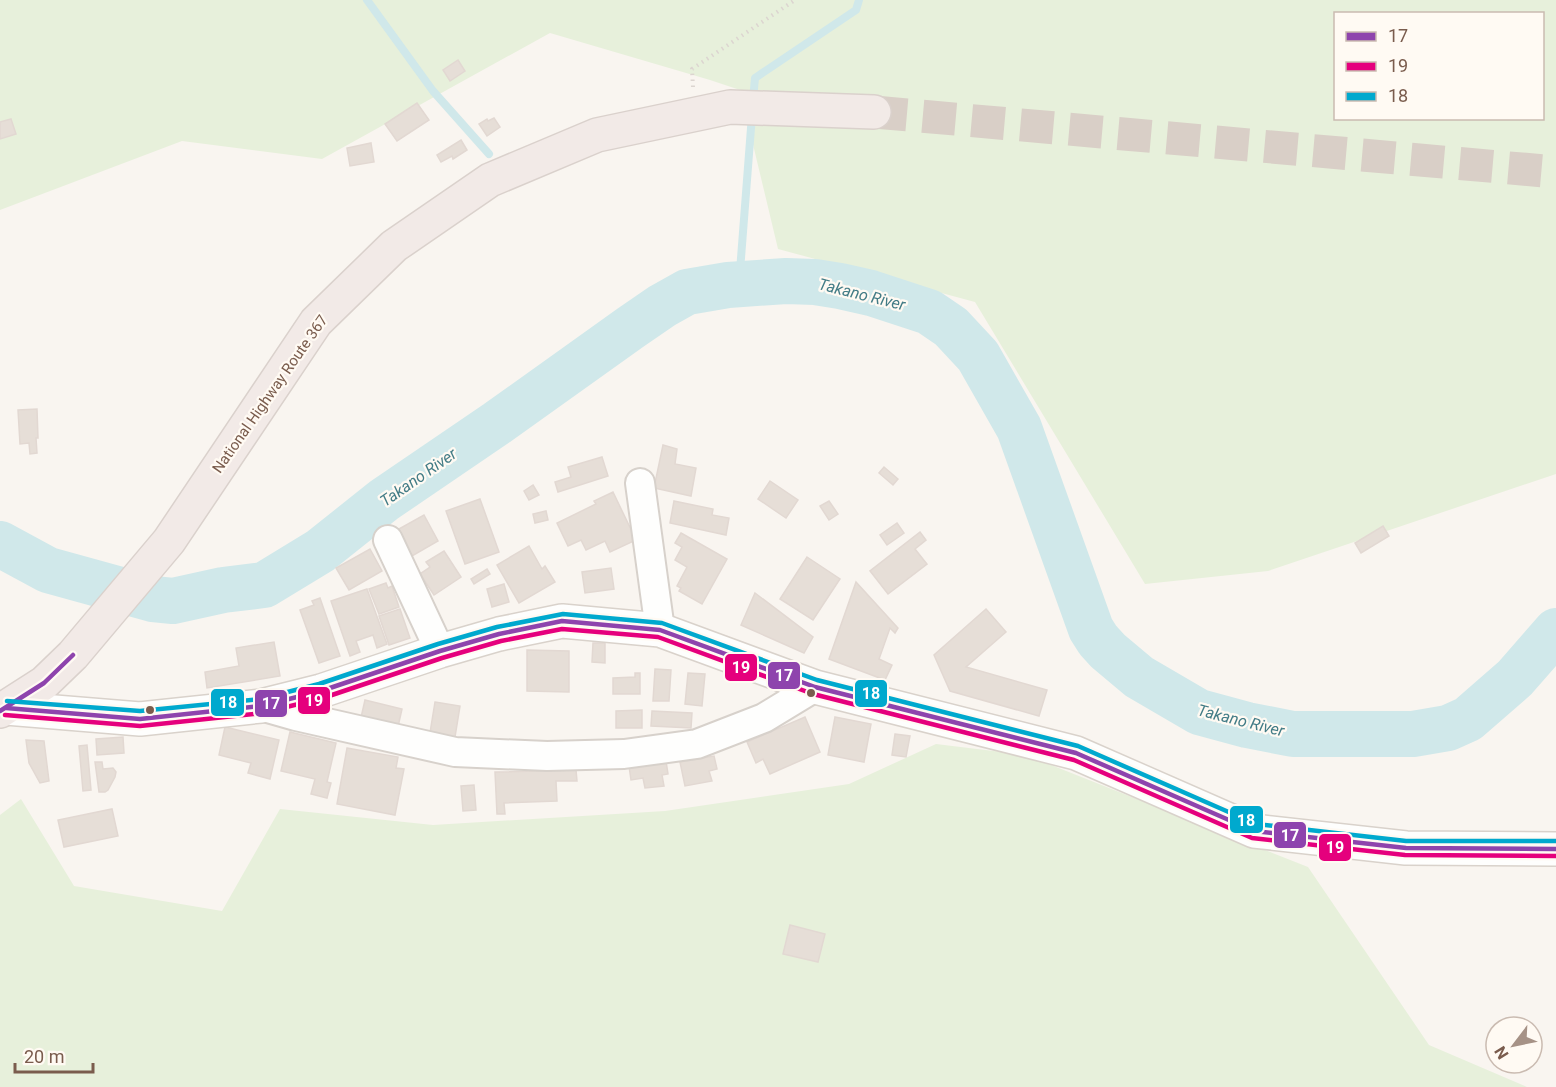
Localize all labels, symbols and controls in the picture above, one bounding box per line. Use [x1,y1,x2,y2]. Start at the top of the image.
legend [1334,12,1544,120]
text: 17 [1388,25,1408,46]
text: 19 [1388,55,1408,76]
text: 18 [1388,85,1408,106]
water label: Takano River [817,275,908,315]
street label: National Highway Route 367 [208,311,332,477]
water label: Takano River [377,444,461,511]
line badge: 19 [724,653,758,682]
text: 19 [732,658,750,677]
line badge: 17 [767,661,801,690]
text: 17 [775,666,793,685]
line badge: 18 [854,679,888,708]
text: 18 [862,684,880,703]
line badge: 19 [297,686,331,715]
unlabelled marker [805,687,817,699]
line badge: 18 [210,688,245,717]
line badge: 17 [254,689,288,718]
text: 19 [305,691,323,710]
text: 18 [219,693,237,712]
text: 17 [262,694,280,713]
water label: Takano River [1196,701,1287,741]
unlabelled marker [144,704,156,716]
line badge: 18 [1229,805,1264,834]
text: 18 [1237,811,1255,830]
line badge: 17 [1273,821,1307,849]
text: 17 [1281,826,1299,845]
line badge: 19 [1318,833,1352,862]
text: 19 [1326,838,1344,857]
north arrow [1484,1015,1544,1075]
scale bar [15,1036,93,1074]
text: N [1491,1043,1513,1063]
text: 20 m [24,1046,64,1067]

